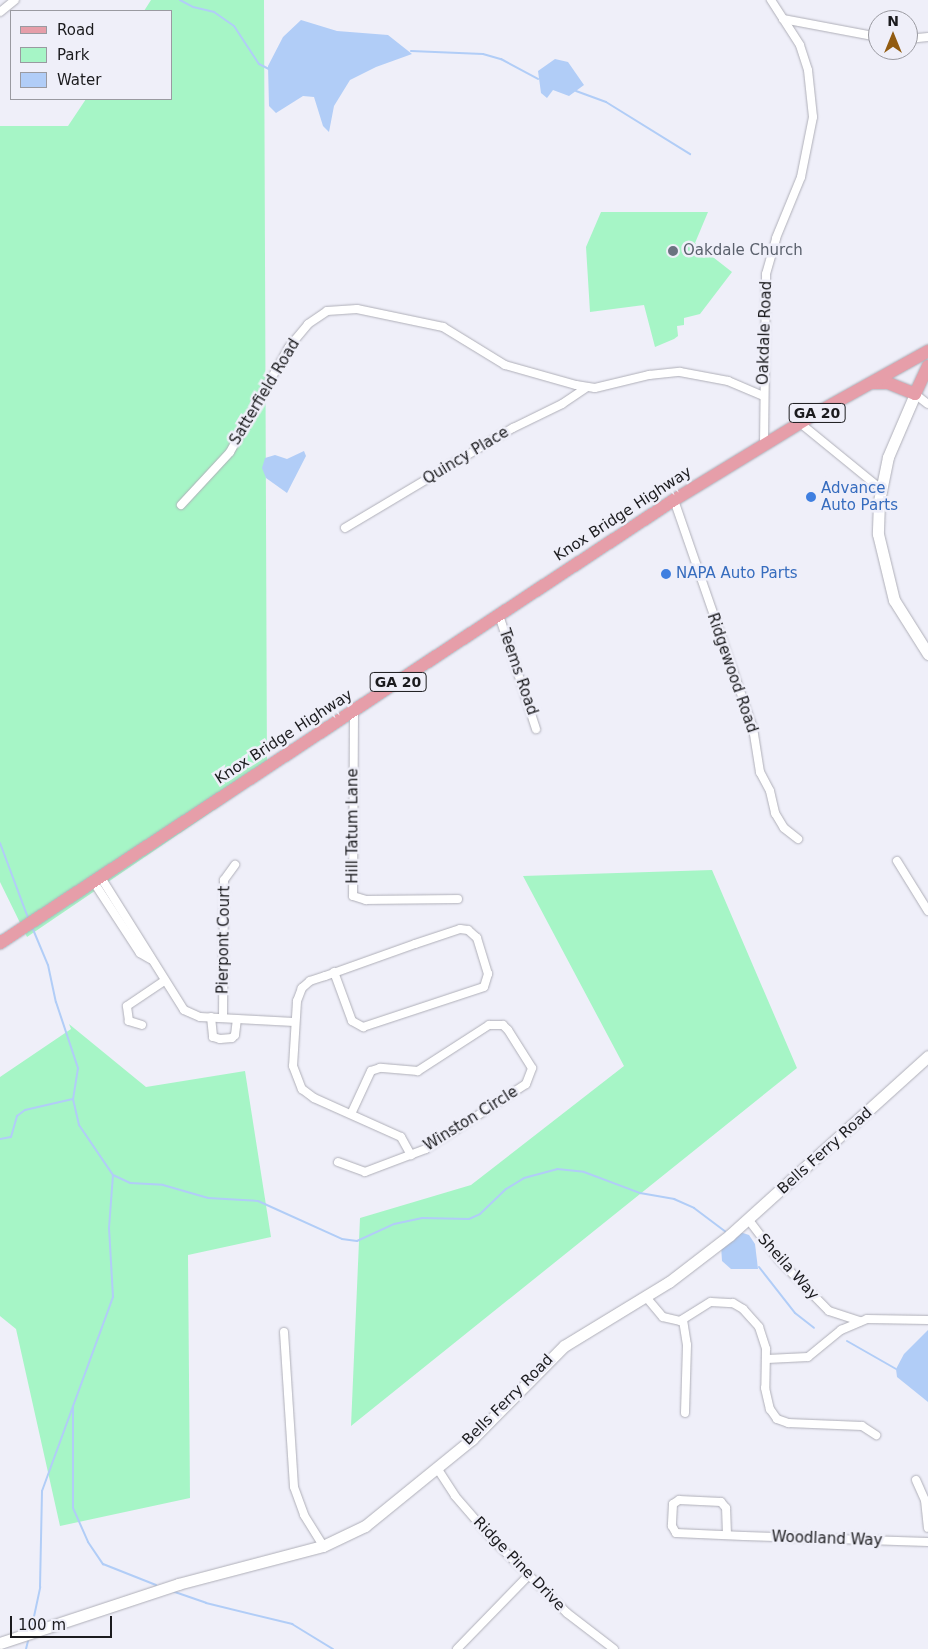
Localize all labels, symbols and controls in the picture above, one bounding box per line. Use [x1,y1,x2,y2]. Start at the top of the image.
legend [10,10,172,100]
north arrow [868,10,918,60]
text: N [887,13,899,29]
text: Road [57,21,95,39]
text: Park [57,46,89,64]
text: Water [57,71,101,89]
place label: Oakdale Church [683,242,803,260]
marker: Oakdale Church [667,245,679,257]
street label: Oakdale Road [754,281,776,385]
street label: Satterfield Road [226,336,304,448]
road number: GA 20 [788,402,846,424]
street label: Quincy Place [420,423,512,489]
street label: Knox Bridge Highway [551,463,695,565]
place label: Advance Auto Parts [821,479,898,514]
marker: Advance Auto Parts [805,491,817,503]
place label: NAPA Auto Parts [676,565,798,583]
marker: NAPA Auto Parts [660,568,672,580]
street label: Ridgewood Road [703,611,761,735]
street label: Teems Road [495,627,541,717]
road number: GA 20 [369,670,427,694]
street label: Knox Bridge Highway [212,686,356,788]
street label: Hill Tatum Lane [344,768,362,884]
street label: Pierpont Court [214,886,234,994]
street label: Winston Circle [421,1083,521,1155]
street label: Bells Ferry Road [774,1104,876,1198]
street label: Sheila Way [754,1230,822,1304]
street label: Bells Ferry Road [459,1351,557,1449]
street label: Ridge Pine Drive [469,1513,569,1615]
street label: Woodland Way [771,1528,883,1550]
scale bar [12,1606,115,1638]
text: 100 m [18,1616,66,1634]

